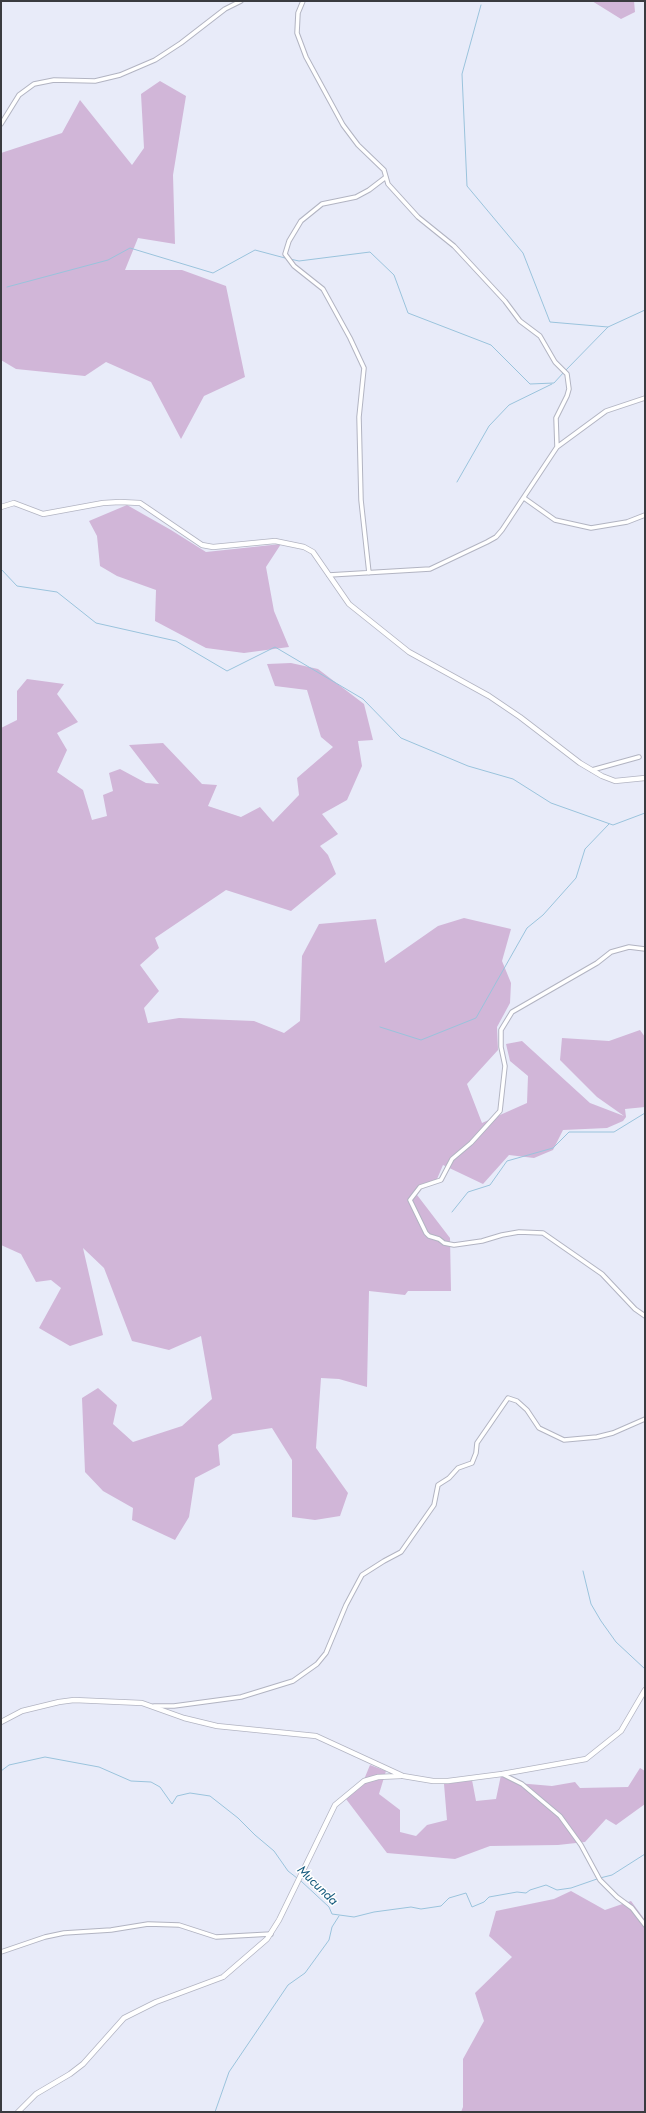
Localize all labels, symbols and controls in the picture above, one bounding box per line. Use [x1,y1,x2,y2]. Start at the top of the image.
water label: Mucunda [293,1863,341,1909]

